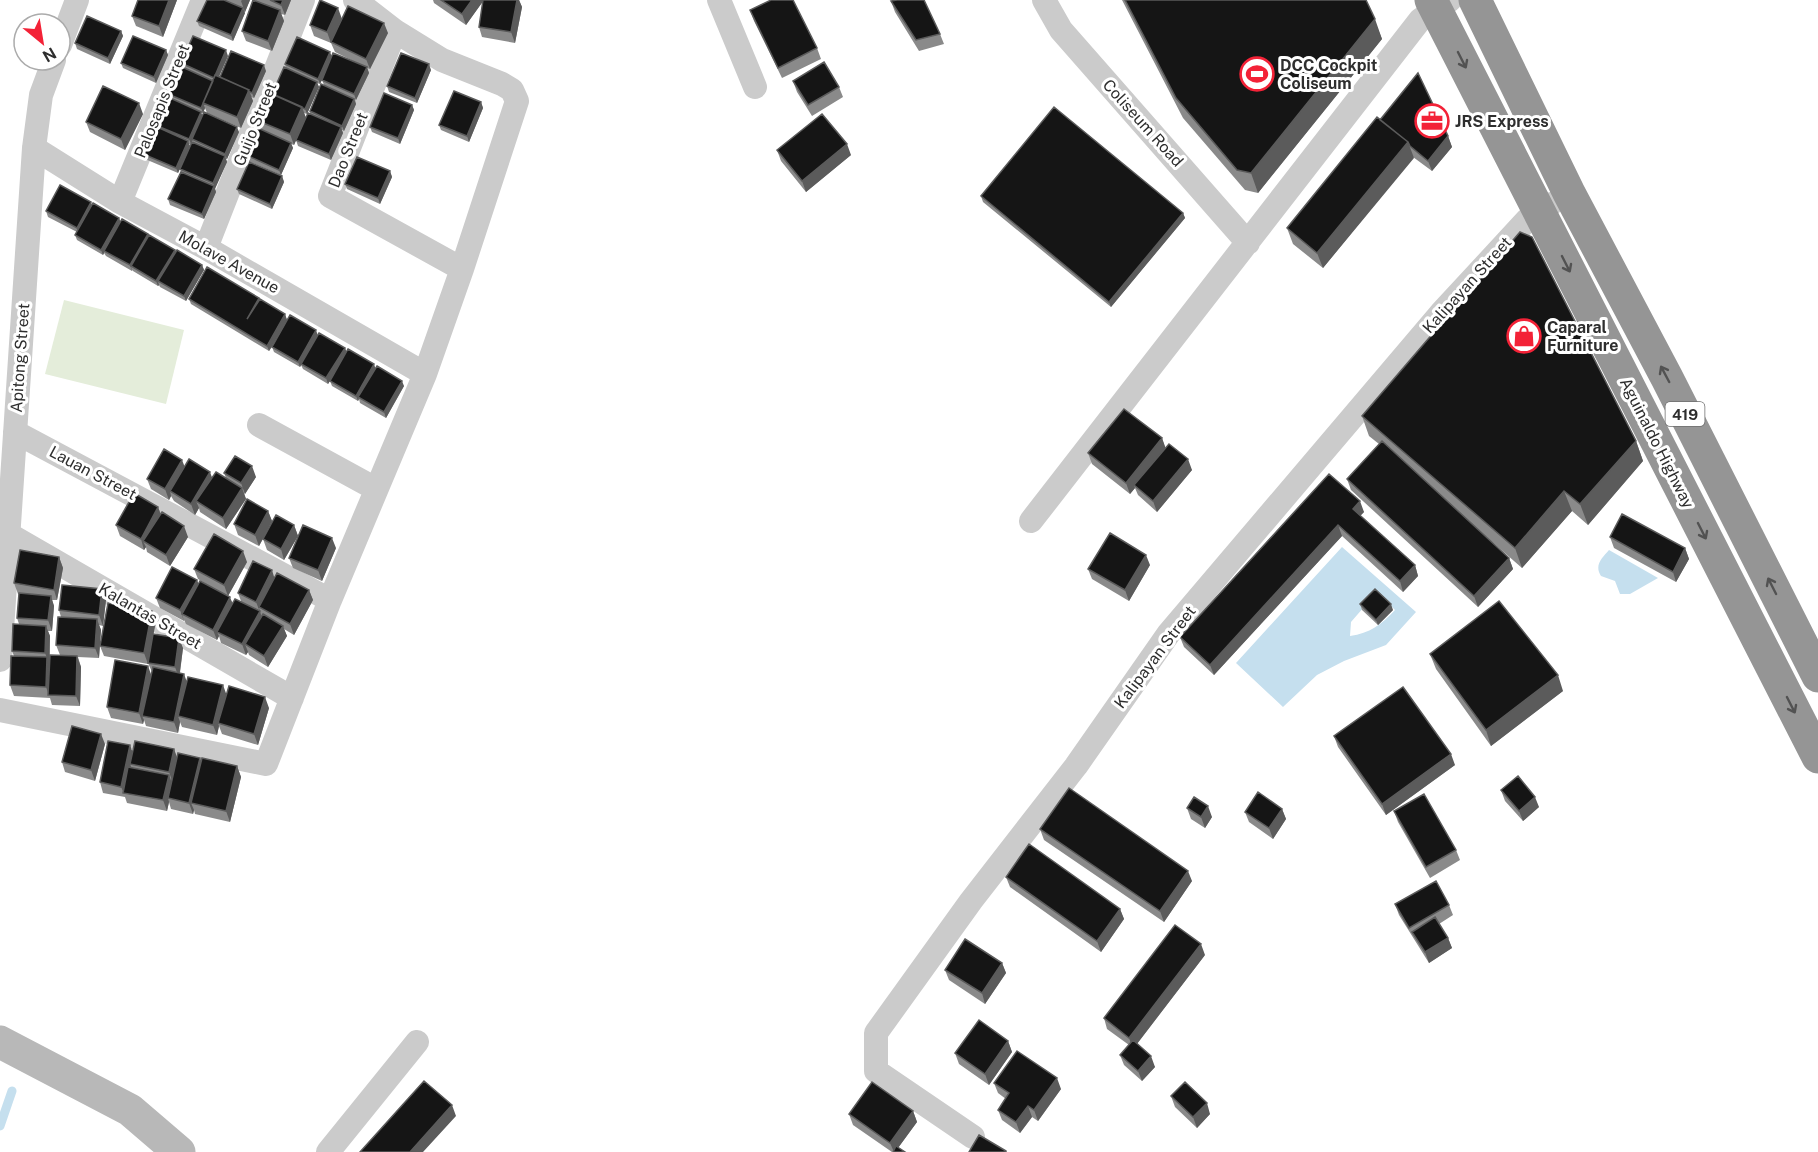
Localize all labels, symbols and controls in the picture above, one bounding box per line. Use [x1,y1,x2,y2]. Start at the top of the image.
north arrow [12,12,72,72]
street label: Palosapis Street [130,41,194,161]
text: N [39,43,59,66]
one-way arrow [1456,51,1468,69]
sports icon: DCC Cockpit Coliseum [1239,56,1275,92]
place label: DCC Cockpit Coliseum [1280,56,1378,93]
street label: Coliseum Road [1099,75,1187,171]
street label: Guijo Street [230,79,280,169]
office icon: JRS Express [1414,103,1450,139]
street label: Dao Street [324,110,372,190]
place label: JRS Express [1455,112,1549,131]
street label: Molave Avenue [175,227,283,297]
street label: Kalipayan Street [1419,233,1515,337]
one-way arrow [1560,255,1572,272]
street label: Apitong Street [7,303,33,413]
shop icon: Caparal Furniture [1506,318,1542,354]
place label: Caparal Furniture [1547,318,1619,355]
one-way arrow [1658,366,1670,384]
street label: Aguinaldo Highway [1616,375,1698,512]
road number: 419 [1666,402,1704,426]
street label: Lauan Street [46,442,140,504]
one-way arrow [1697,522,1708,540]
one-way arrow [1766,577,1777,595]
street label: Kalantas Street [95,579,205,653]
street label: Kalipayan Street [1110,602,1200,712]
one-way arrow [1785,696,1797,713]

